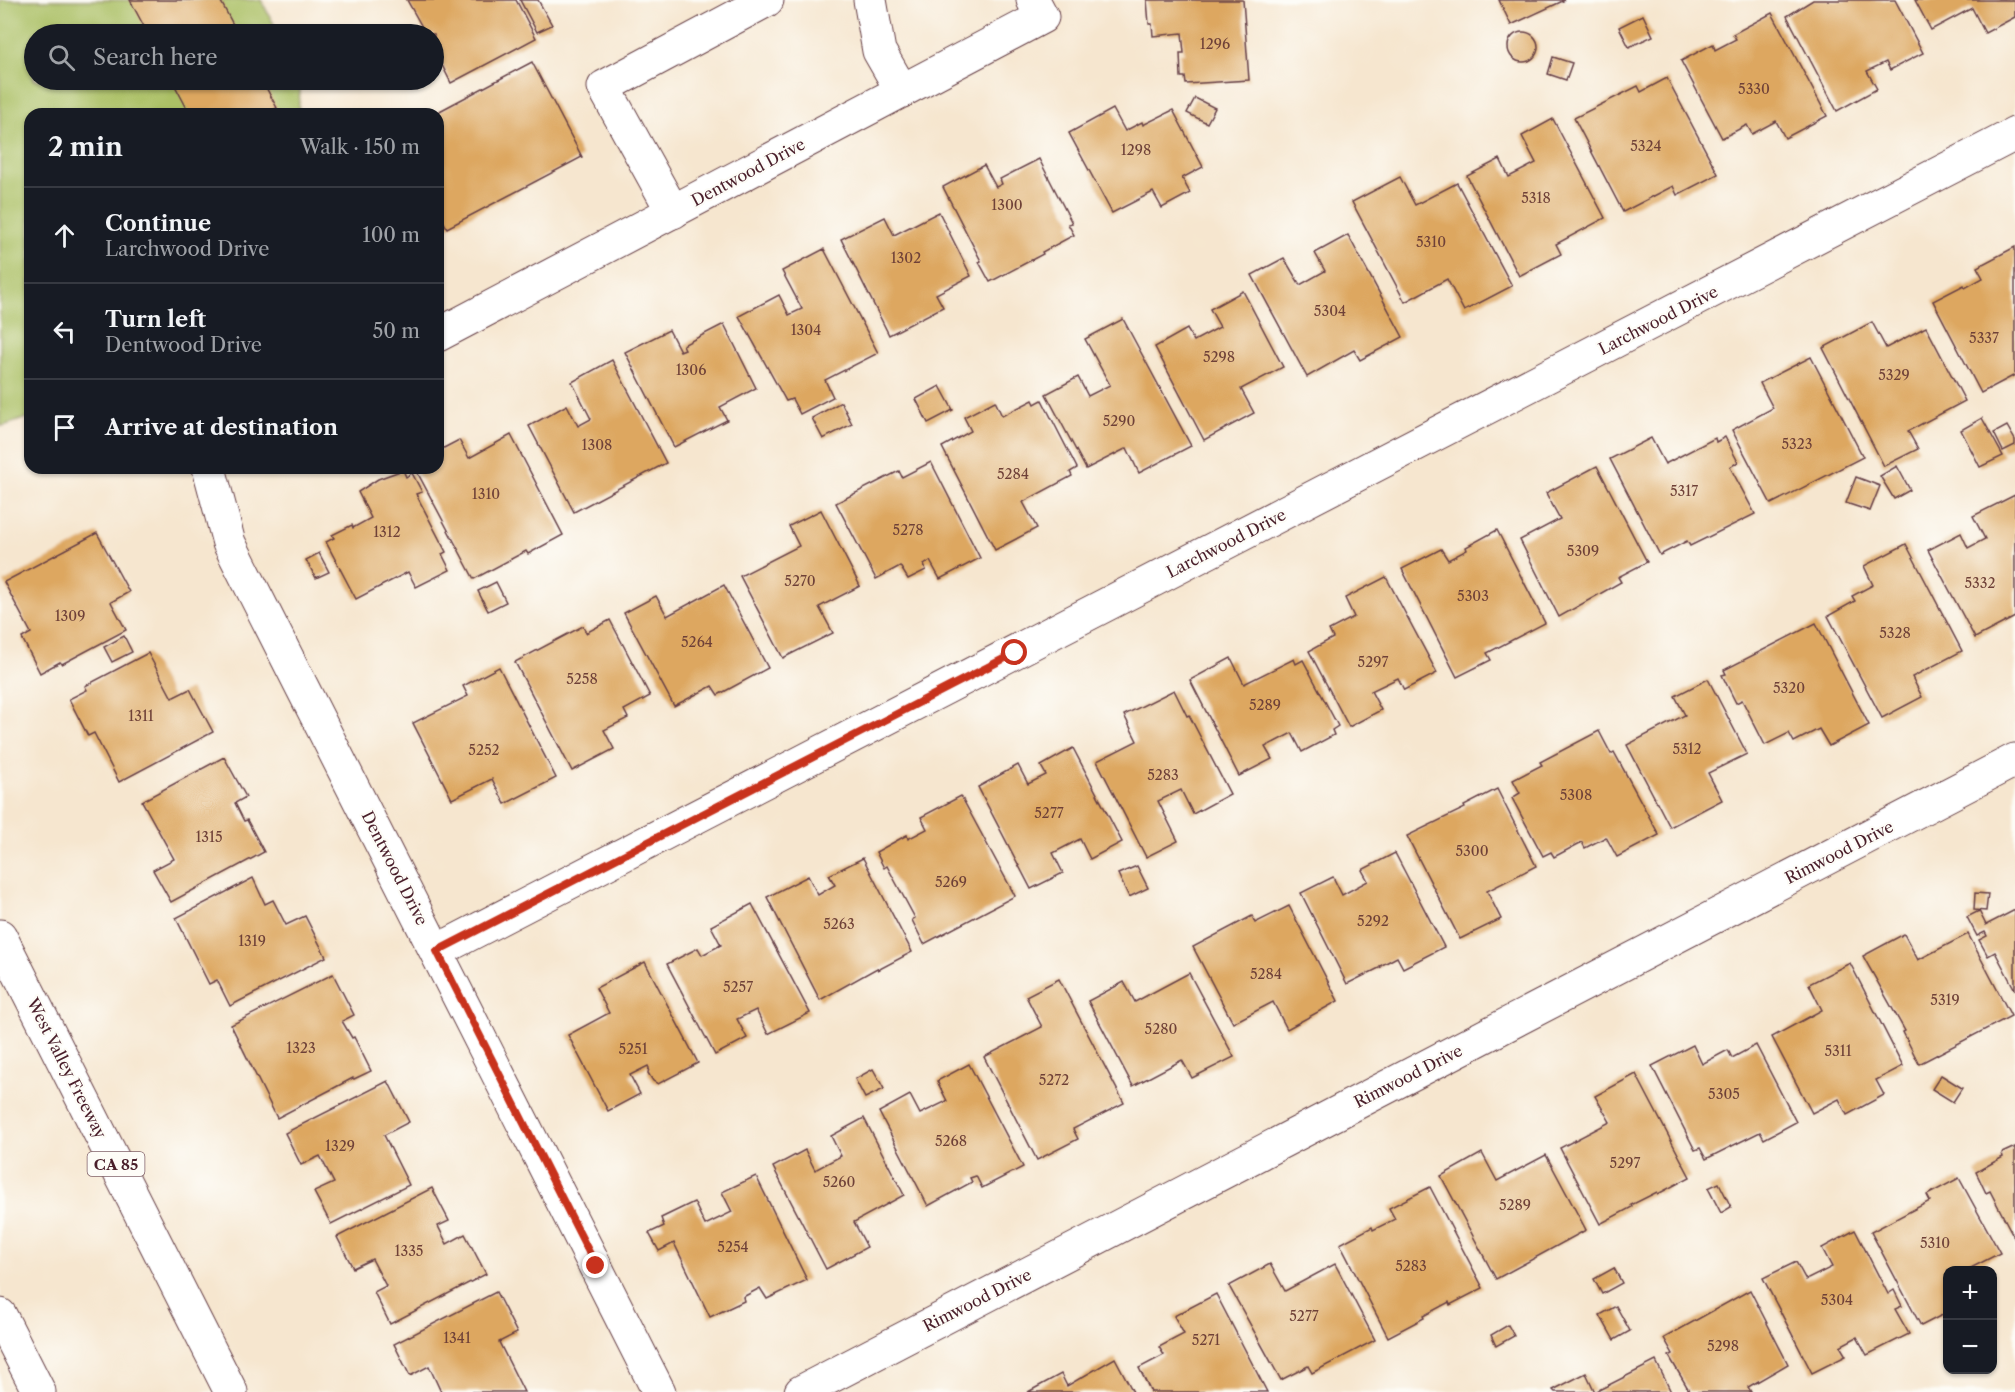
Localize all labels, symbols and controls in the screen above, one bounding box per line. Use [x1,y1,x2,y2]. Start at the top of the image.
search box [24,24,444,90]
house number: 1296 [1200,35,1230,53]
icon: search [45,41,78,74]
text: Search here [93,44,218,71]
house number: 5330 [1738,80,1770,98]
text: 2 min [48,131,123,163]
street label: Dentwood Drive [688,134,808,210]
text: Walk · 150 m [300,135,420,159]
house number: 5324 [1630,137,1662,155]
house number: 1298 [1121,141,1151,159]
house number: 5318 [1521,189,1551,207]
house number: 1300 [991,196,1023,214]
text: Continue [105,210,211,237]
icon: ahead [48,219,81,252]
text: 100 m [362,223,420,247]
house number: 5310 [1416,233,1446,251]
text: Larchwood Drive [105,237,269,261]
house number: 1302 [891,249,921,267]
street label: Larchwood Drive [1595,281,1721,359]
house number: 5304 [1314,302,1346,320]
text: Turn left [105,306,206,333]
icon: left [48,315,81,348]
text: 50 m [373,319,420,343]
house number: 1304 [791,321,821,339]
house number: 5337 [1969,329,1999,347]
text: Dentwood Drive [105,333,262,357]
house number: 5298 [1203,348,1235,366]
house number: 1306 [676,361,706,379]
house number: 5329 [1878,366,1910,384]
icon: arrive [48,411,81,444]
house number: 5290 [1103,412,1135,430]
text: Arrive at destination [105,414,338,441]
house number: 5323 [1781,435,1813,453]
house number: 1308 [582,436,612,454]
house number: 5284 [997,465,1029,483]
house number: 5317 [1670,482,1698,500]
house number: 1310 [472,485,500,503]
street label: Larchwood Drive [1163,504,1289,582]
house number: 5278 [893,521,923,539]
house number: 1312 [373,523,401,541]
house number: 5309 [1567,542,1599,560]
house number: 5270 [784,572,816,590]
house number: 5332 [1964,574,1996,592]
house number: 5303 [1457,587,1489,605]
house number: 1309 [55,607,85,625]
house number: 5328 [1879,624,1911,642]
house number: 5264 [681,633,713,651]
route start [1001,639,1027,665]
house number: 5297 [1358,653,1388,671]
house number: 5258 [566,670,598,688]
house number: 5320 [1773,679,1805,697]
house number: 5289 [1249,696,1281,714]
house number: 1311 [128,707,154,725]
house number: 5312 [1672,740,1702,758]
house number: 5252 [468,741,500,759]
house number: 5283 [1147,766,1179,784]
house number: 5308 [1560,786,1592,804]
house number: 5277 [1034,804,1064,822]
street label: Dentwood Drive [358,807,432,929]
street label: Rimwood Drive [1781,816,1897,888]
house number: 1315 [195,828,223,846]
house number: 5300 [1455,842,1489,860]
house number: 5269 [935,873,967,891]
house number: 5292 [1357,912,1389,930]
house number: 5263 [823,915,855,933]
house number: 1319 [238,932,266,950]
house number: 5284 [1250,965,1282,983]
house number: 5257 [723,978,753,996]
house number: 5319 [1930,991,1960,1009]
street label: West Valley Freeway [22,994,112,1143]
house number: 5280 [1145,1020,1178,1038]
house number: 1323 [286,1039,316,1057]
house number: 5251 [618,1040,648,1058]
street label: Rimwood Drive [1350,1040,1466,1112]
house number: 5311 [1824,1042,1852,1060]
house number: 5272 [1039,1071,1069,1089]
house number: 5305 [1708,1085,1740,1103]
house number: 5268 [935,1132,967,1150]
house number: 1329 [325,1137,355,1155]
road number: CA 85 [88,1152,144,1176]
house number: 5297 [1610,1154,1640,1172]
house number: 5260 [823,1173,855,1191]
house number: 5289 [1499,1196,1531,1214]
house number: 5310 [1920,1234,1950,1252]
house number: 5254 [717,1238,749,1256]
house number: 1335 [395,1242,423,1260]
route end [582,1252,608,1278]
house number: 5283 [1395,1257,1427,1275]
street label: Rimwood Drive [919,1264,1035,1336]
map controls [1943,1266,1997,1374]
button: + [1943,1266,1997,1320]
house number: 5304 [1821,1291,1853,1309]
house number: 5277 [1289,1307,1319,1325]
button: − [1943,1320,1997,1374]
house number: 1341 [443,1329,471,1347]
house number: 5271 [1192,1331,1220,1349]
house number: 5298 [1707,1337,1739,1355]

